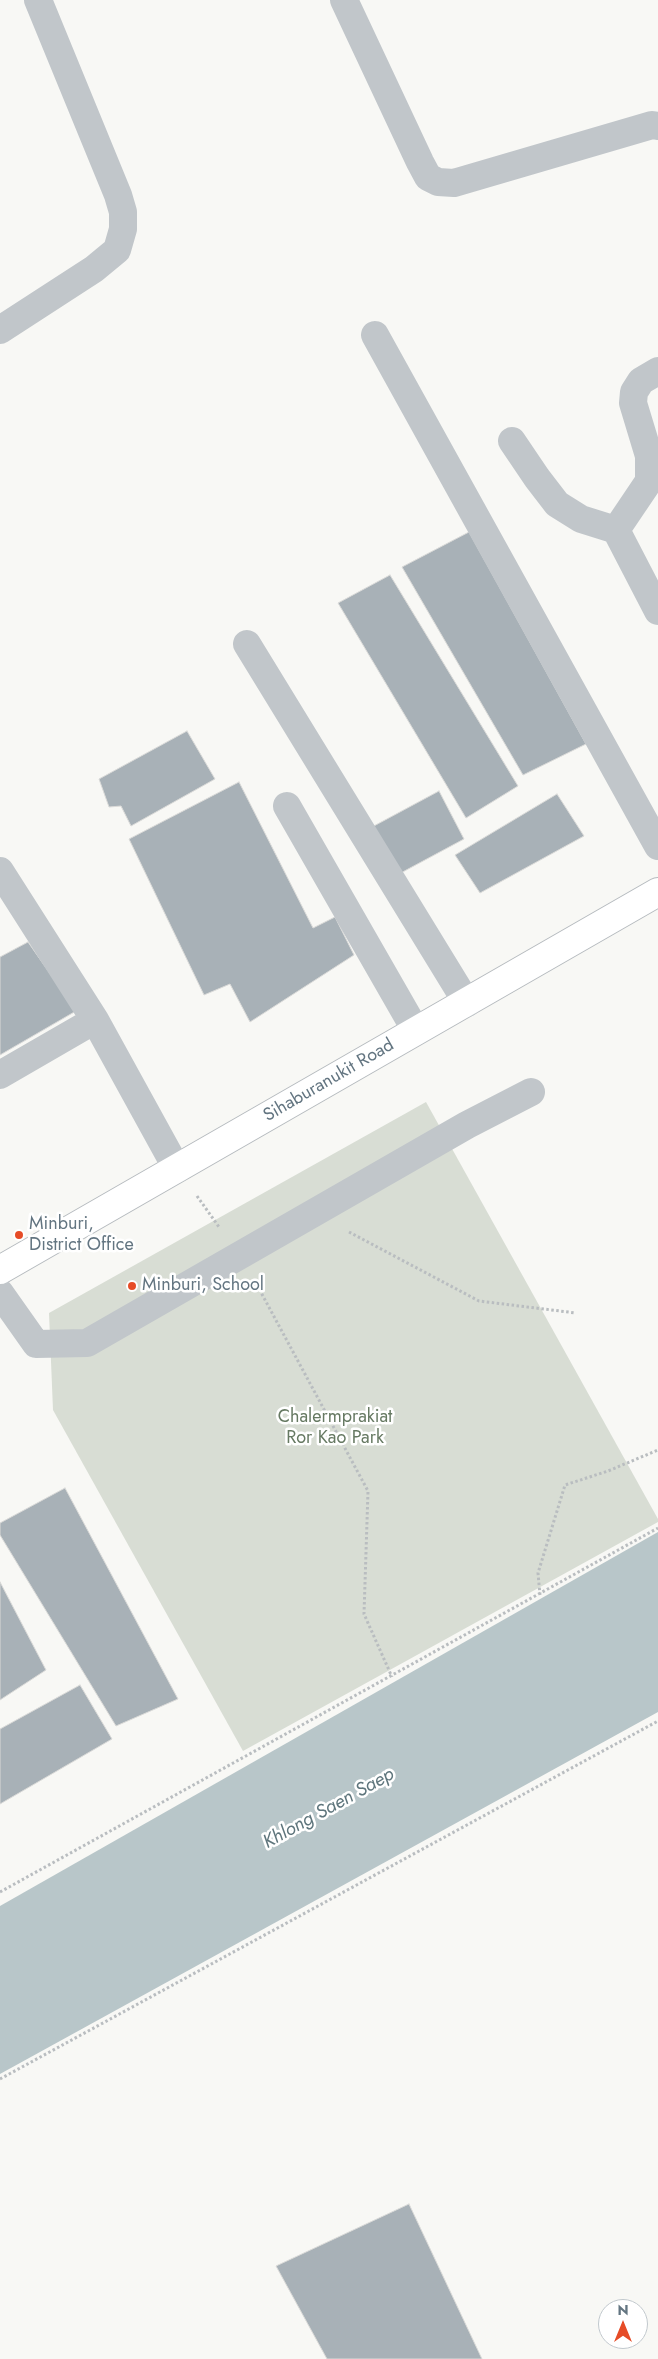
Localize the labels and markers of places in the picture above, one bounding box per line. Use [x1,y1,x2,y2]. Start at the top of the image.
place label: Minburi, District Office [29,1214,134,1256]
marker: Minburi, District Office [13,1229,25,1241]
place label: Minburi, School [142,1275,264,1297]
marker: Minburi, School [126,1280,138,1292]

